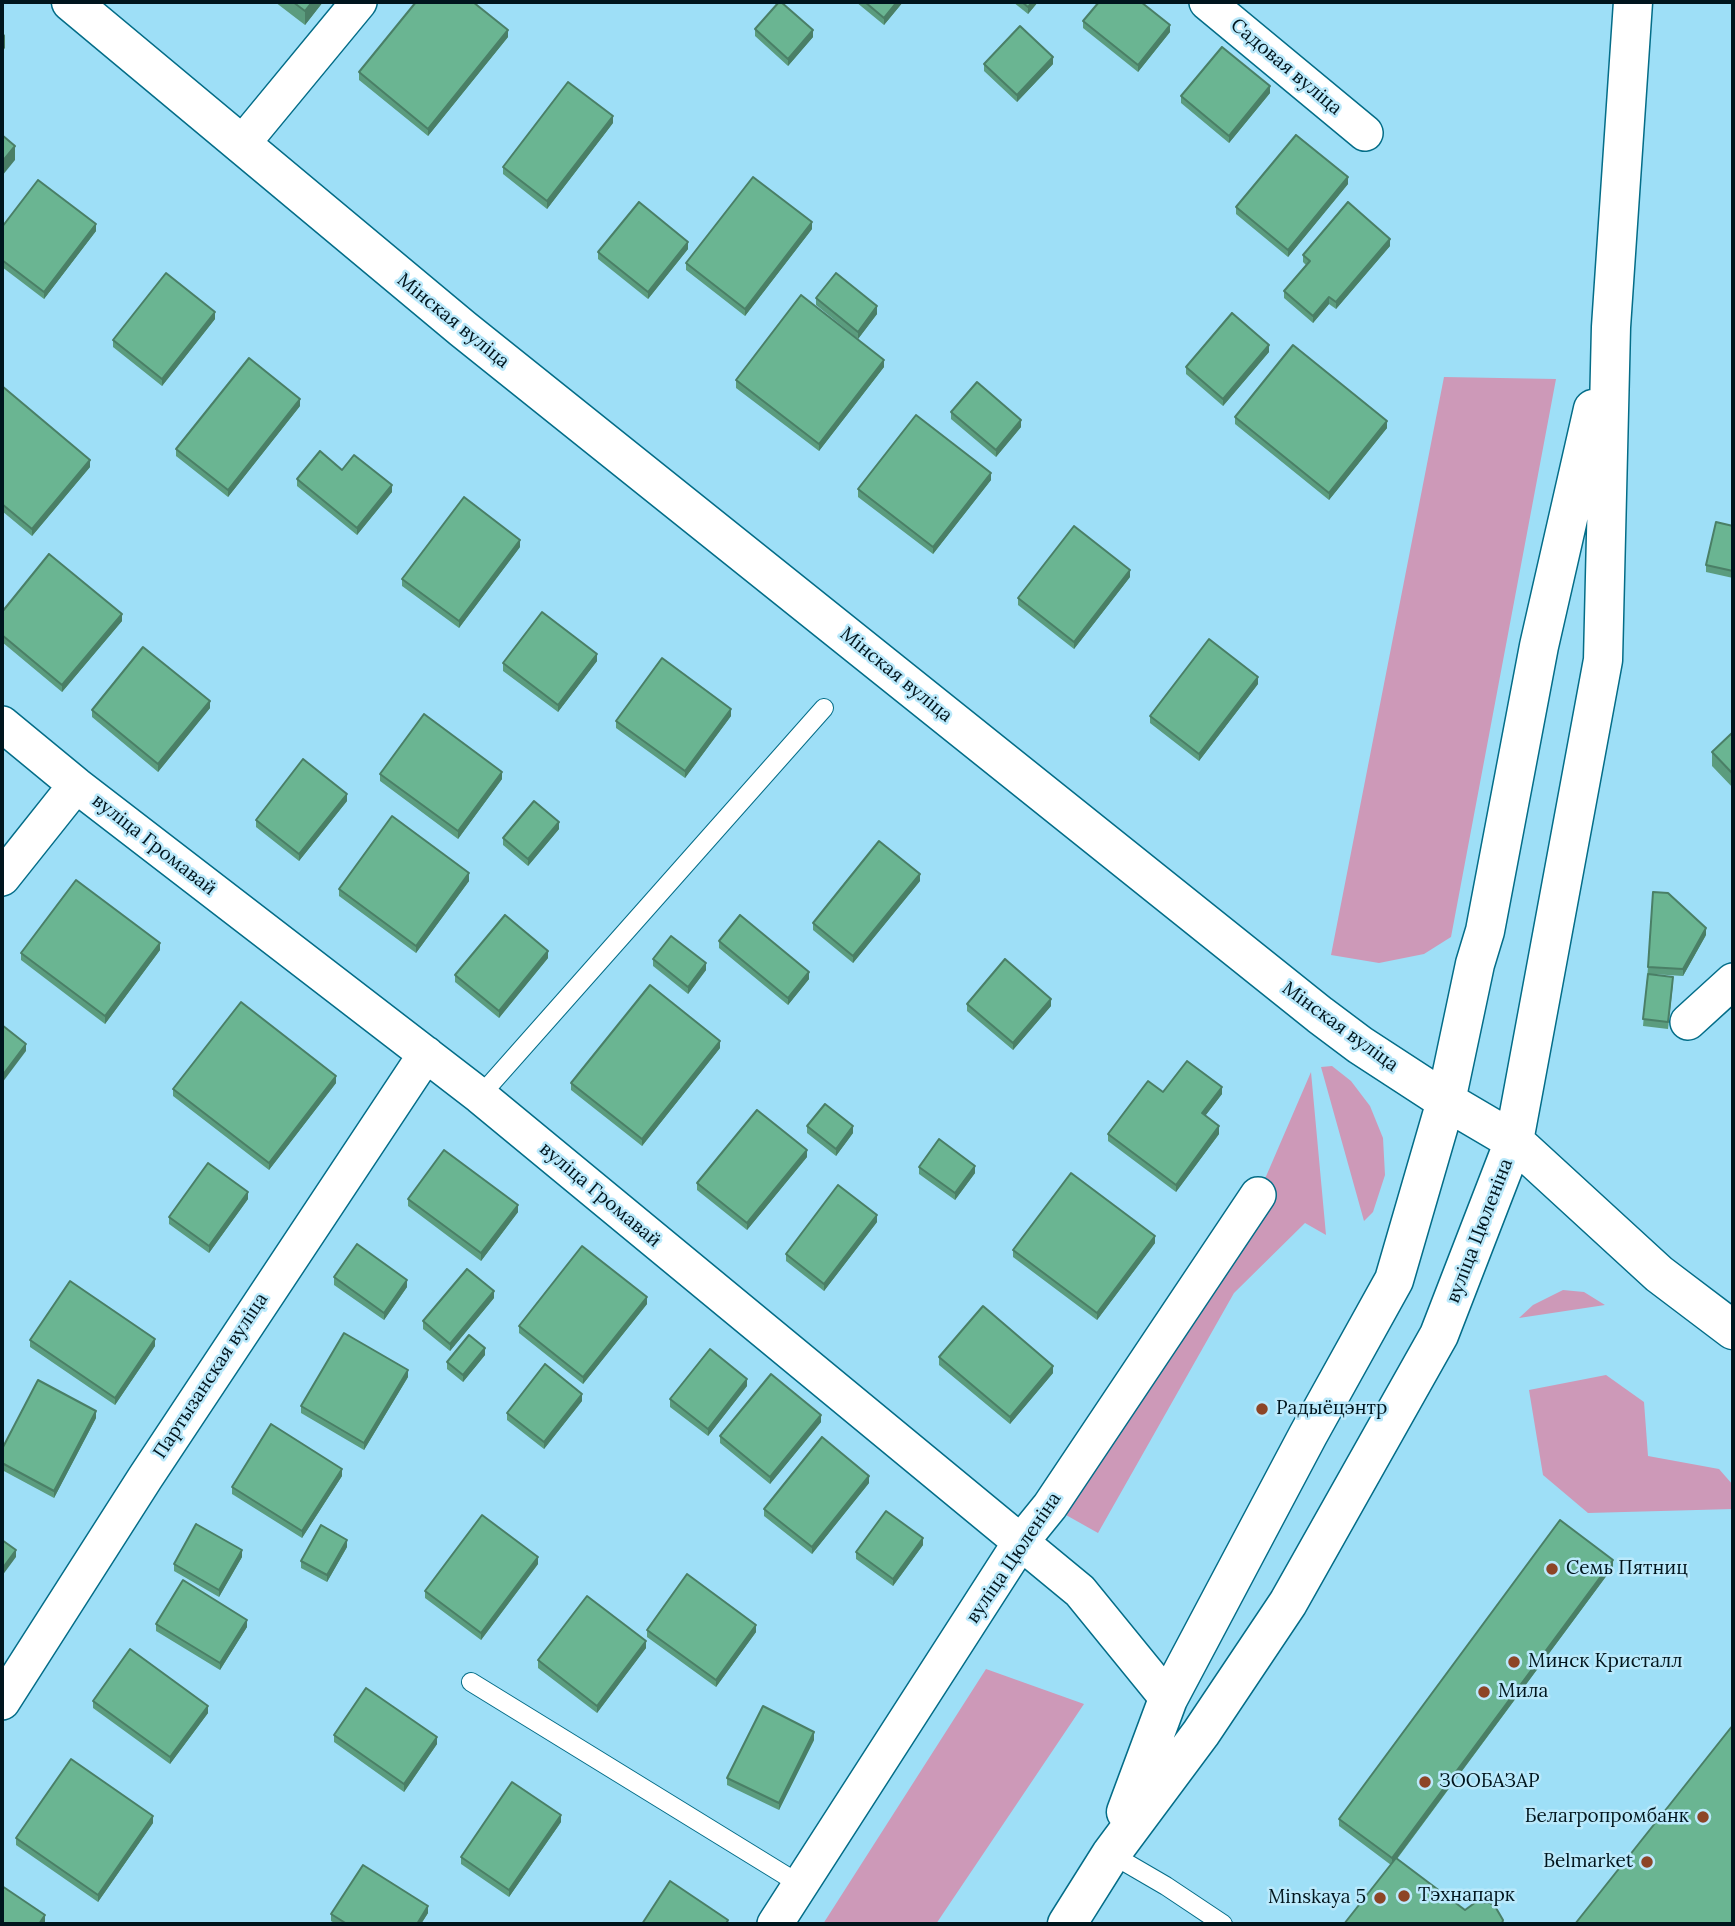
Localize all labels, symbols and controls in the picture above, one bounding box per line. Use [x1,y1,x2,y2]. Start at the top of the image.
street label: Садовая вуліца [1226,14,1346,120]
street label: Мінская вуліца [392,269,514,373]
street label: Мінская вуліца [835,623,957,727]
street label: вуліца Громавай [87,789,221,901]
street label: Мінская вуліца [1277,977,1403,1077]
street label: вуліца Громавай [535,1138,665,1252]
street label: вуліца Цюленіна [1442,1155,1518,1307]
street label: Партызанская вуліца [149,1289,273,1463]
place label: Радыёцэнтр [1276,1398,1387,1420]
marker: Радыёцэнтр [1254,1401,1270,1417]
street label: вуліца Цюленіна [962,1488,1066,1628]
place label: Семь Пятниц [1566,1558,1688,1580]
marker: Семь Пятниц [1544,1561,1560,1577]
place label: Минск Кристалл [1528,1651,1683,1673]
marker: Минск Кристалл [1506,1654,1522,1670]
place label: Мила [1498,1681,1548,1703]
marker: Мила [1476,1684,1492,1700]
place label: ЗООБАЗАР [1439,1771,1539,1793]
marker: ЗООБАЗАР [1417,1774,1433,1790]
place label: Белагропромбанк [1525,1806,1689,1828]
marker: Белагропромбанк [1695,1809,1711,1825]
place label: Belmarket [1543,1851,1633,1873]
marker: Belmarket [1639,1854,1655,1870]
place label: Тэхнапарк [1418,1885,1515,1907]
place label: Minskaya 5 [1268,1887,1366,1909]
marker: Тэхнапарк [1396,1888,1412,1904]
marker: Minskaya 5 [1372,1890,1388,1906]

